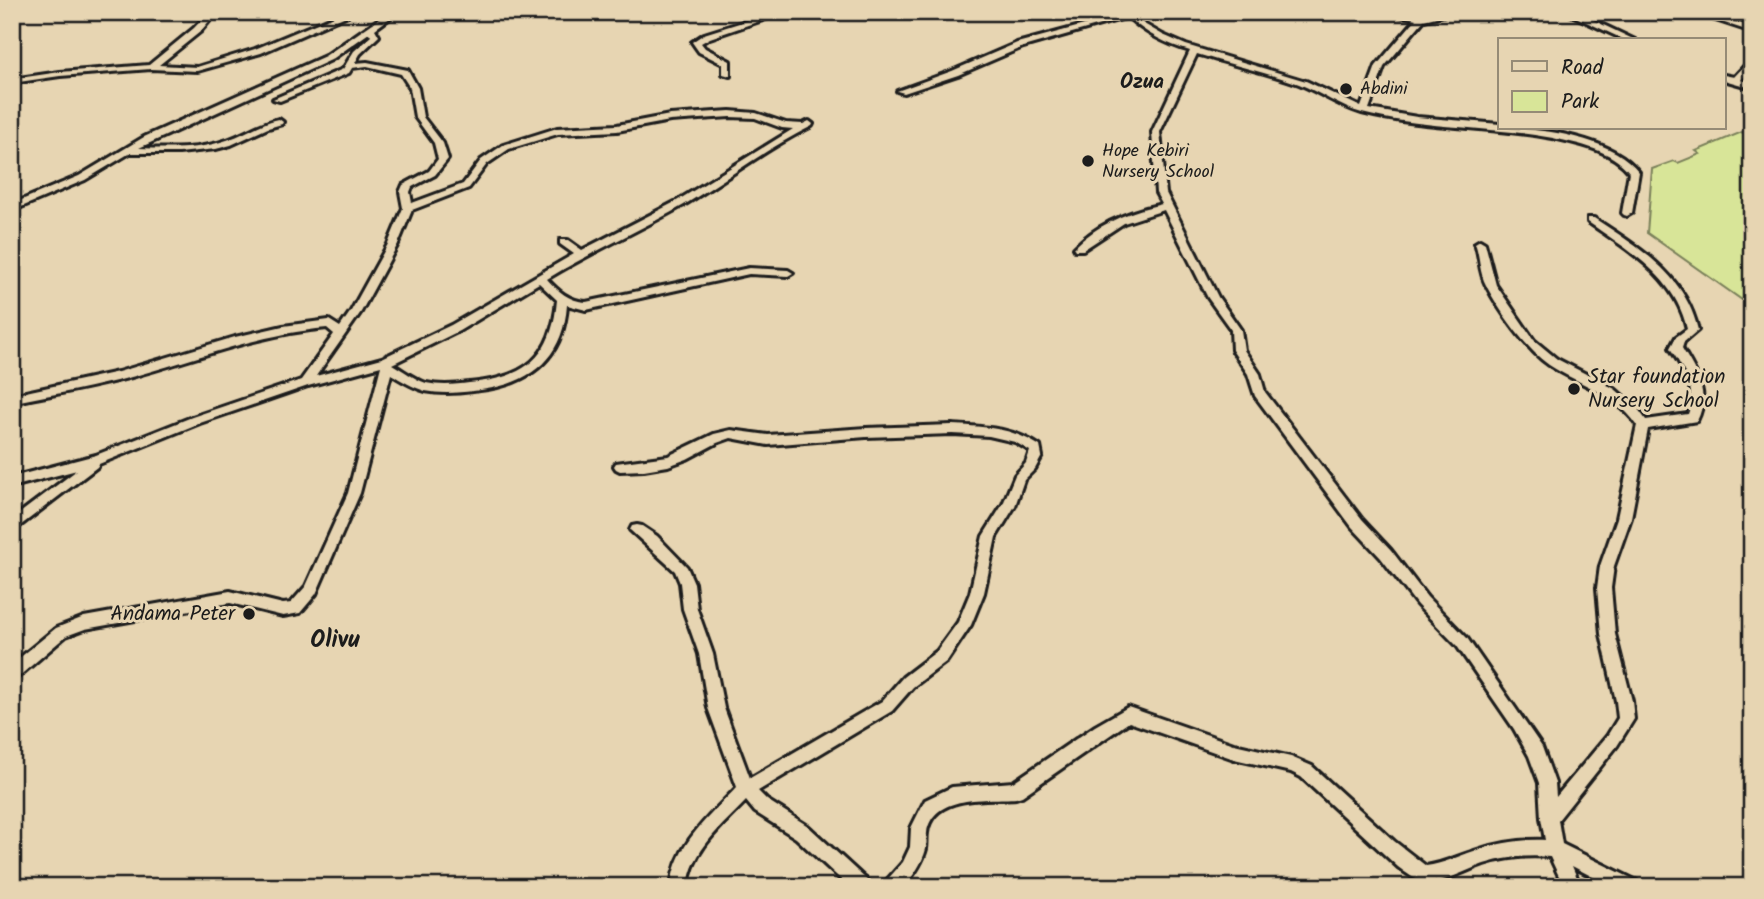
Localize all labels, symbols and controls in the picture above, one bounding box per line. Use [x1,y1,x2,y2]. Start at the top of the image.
legend [1498,38,1726,130]
text: Road [1561,52,1604,85]
district label: Ozua [1120,66,1164,99]
place label: Abdini [1360,75,1408,104]
marker: Abdini [1338,81,1354,97]
text: Park [1561,86,1599,119]
place label: Hope Kebiri Nursery School [1102,137,1215,187]
marker: Hope Kebiri Nursery School [1080,153,1096,169]
place label: Star foundation Nursery School [1588,361,1725,418]
marker: Star foundation Nursery School [1566,381,1582,397]
place label: Andama Peter [110,598,236,631]
marker: Andama Peter [241,606,257,622]
district label: Olivu [310,621,360,660]

